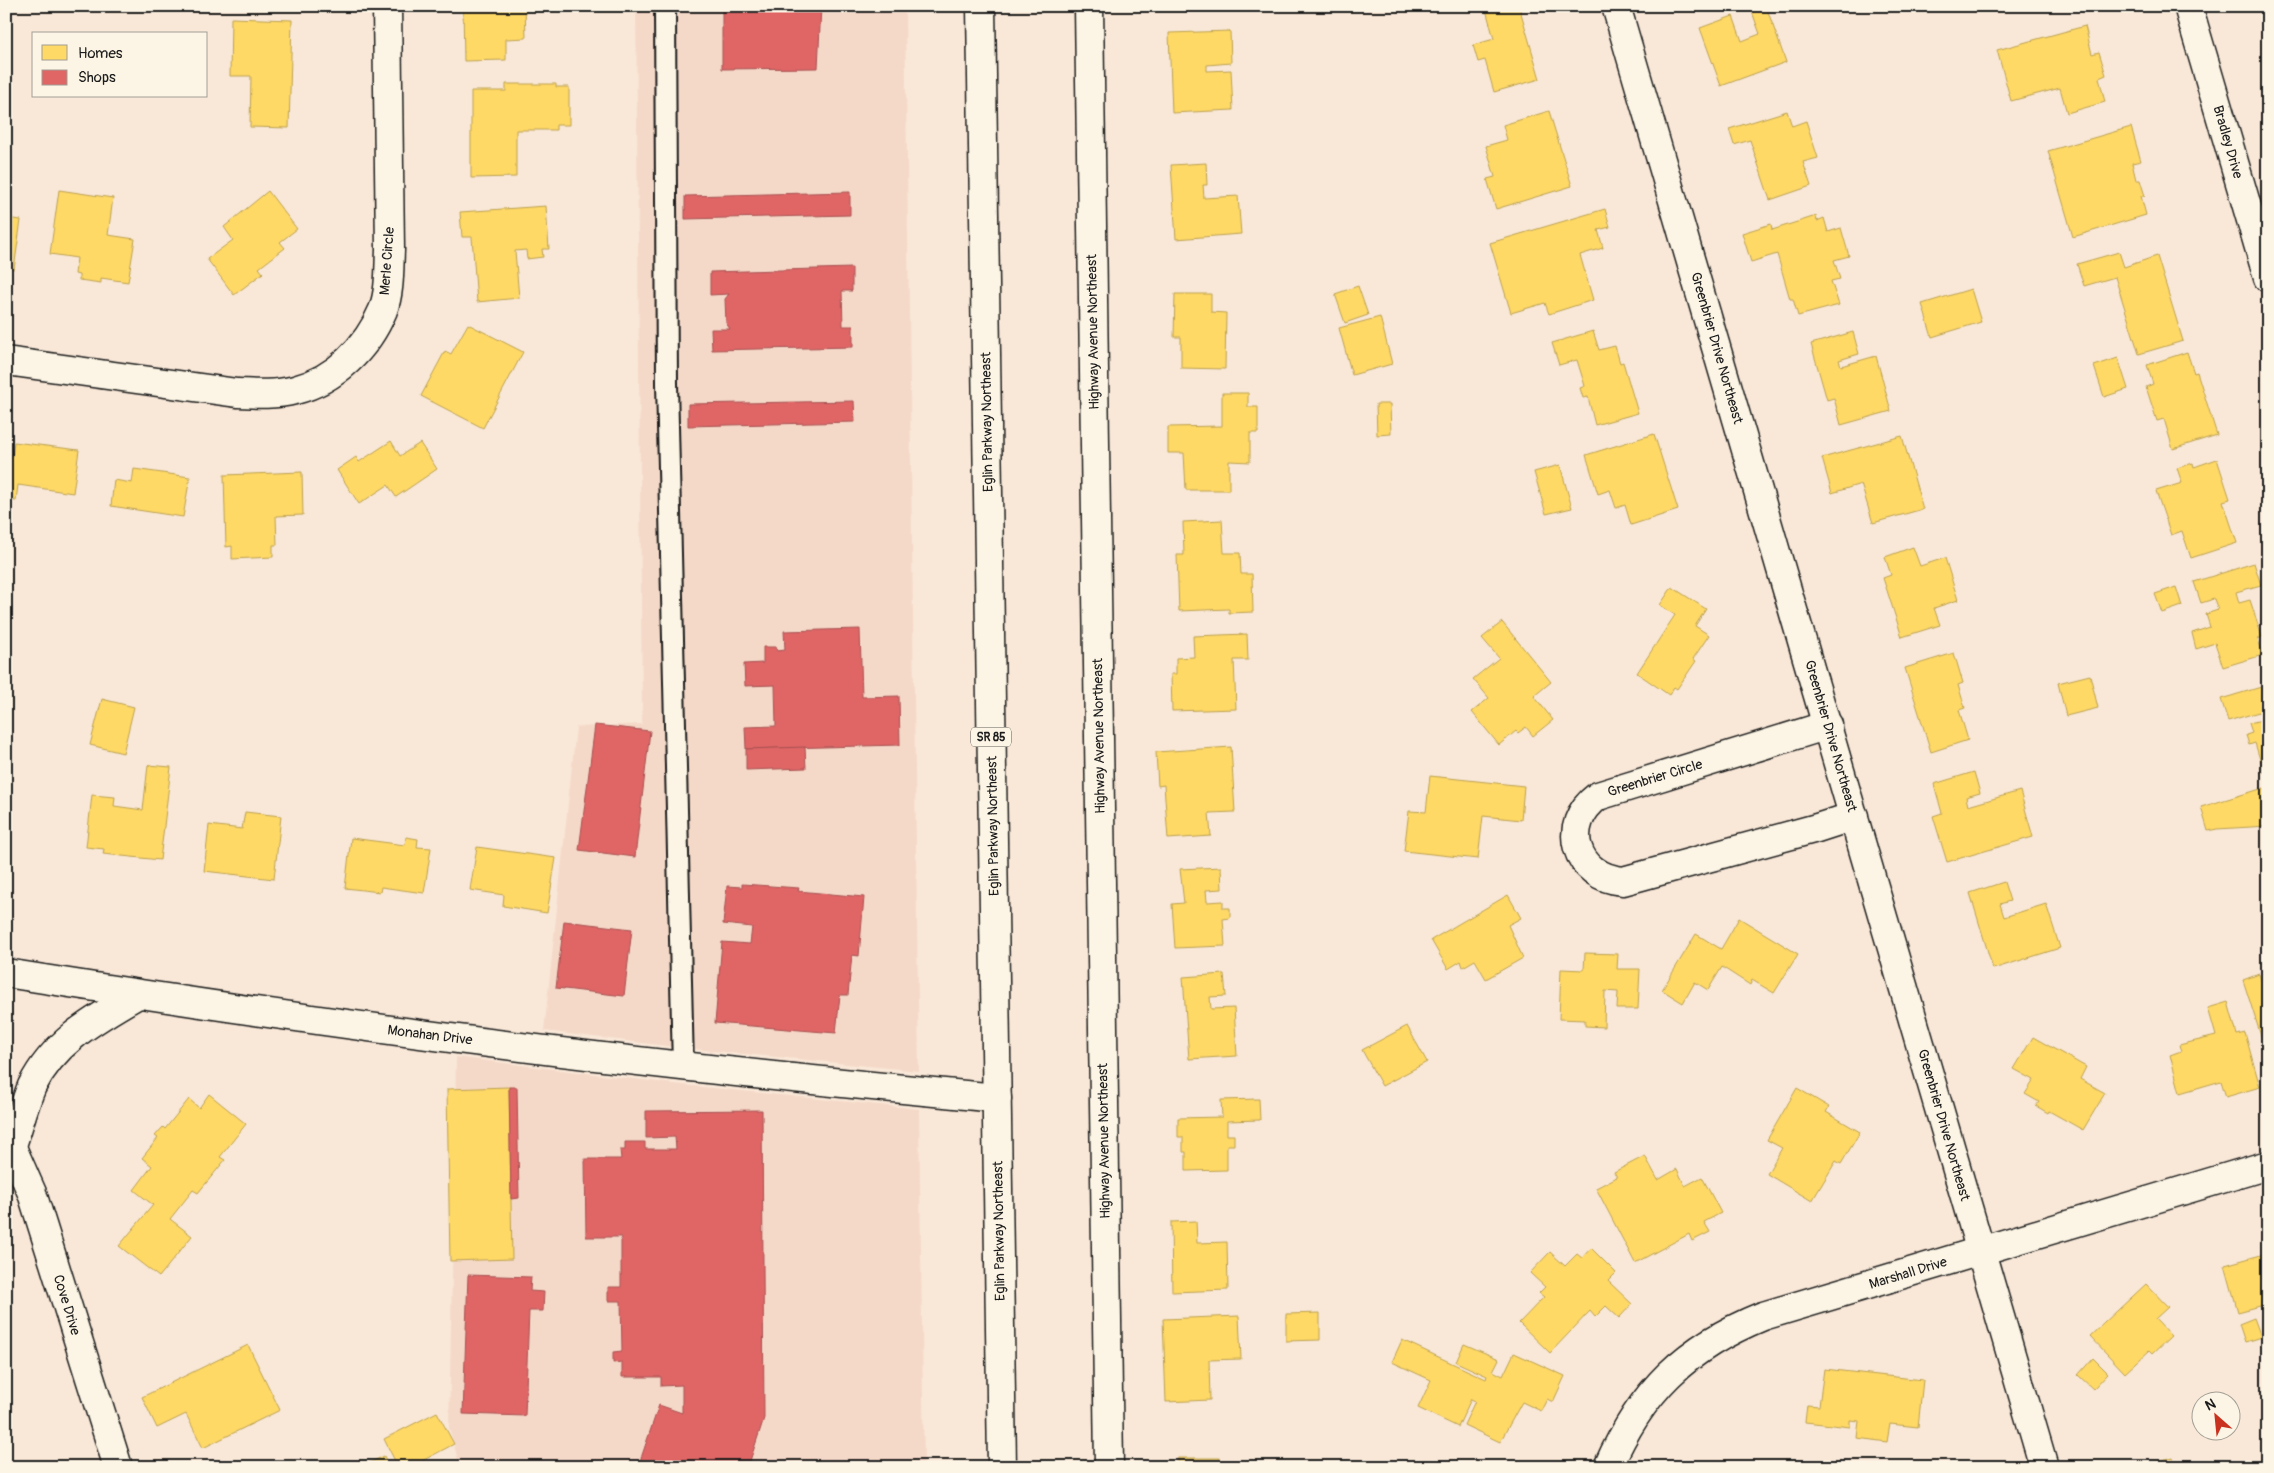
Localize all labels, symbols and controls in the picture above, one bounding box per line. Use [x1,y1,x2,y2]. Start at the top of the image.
legend [32,32,208,98]
text: Homes [78,44,123,63]
text: Shops [78,68,116,87]
street label: Bradley Drive [2209,103,2247,181]
street label: Merle Circle [376,226,398,296]
street label: Highway Avenue Northeast [1083,254,1103,410]
street label: Greenbrier Drive Northeast [1687,270,1747,426]
street label: Eglin Parkway Northeast [977,352,997,492]
street label: Highway Avenue Northeast [1089,658,1109,814]
street label: Greenbrier Drive Northeast [1801,658,1861,814]
road number: SR 85 [971,728,1011,746]
street label: Greenbrier Circle [1606,755,1705,800]
street label: Eglin Parkway Northeast [983,756,1003,896]
street label: Monahan Drive [387,1021,474,1049]
street label: Greenbrier Drive Northeast [1914,1047,1974,1203]
street label: Highway Avenue Northeast [1094,1063,1114,1219]
street label: Eglin Parkway Northeast [989,1161,1009,1301]
street label: Marshall Drive [1867,1253,1949,1293]
street label: Cove Drive [50,1273,84,1337]
north arrow [2192,1390,2242,1440]
text: N [2202,1395,2218,1415]

